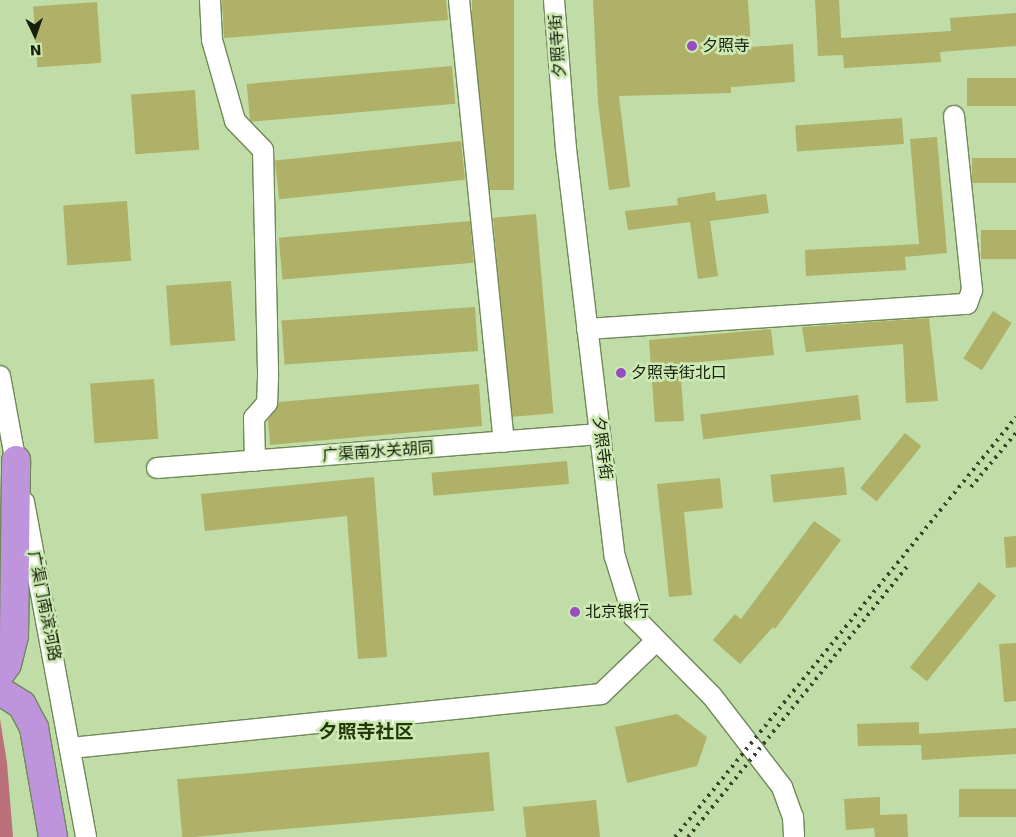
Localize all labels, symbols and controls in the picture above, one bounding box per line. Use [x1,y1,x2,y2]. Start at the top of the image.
north arrow [10,10,60,60]
street label: 夕照寺街 [546,13,570,79]
place label: 夕照寺 [702,36,750,56]
marker: 夕照寺 [686,40,698,52]
text: N [30,42,42,58]
place label: 夕照寺街北口 [631,363,727,383]
marker: 夕照寺街北口 [615,367,627,379]
street label: 夕照寺街 [589,415,615,481]
street label: 广渠南水关胡同 [321,439,435,465]
street label: 广渠门南滨河路 [24,549,64,663]
place label: 北京银行 [585,602,649,622]
marker: 北京银行 [569,606,581,618]
district label: 夕照寺社区 [319,721,413,743]

